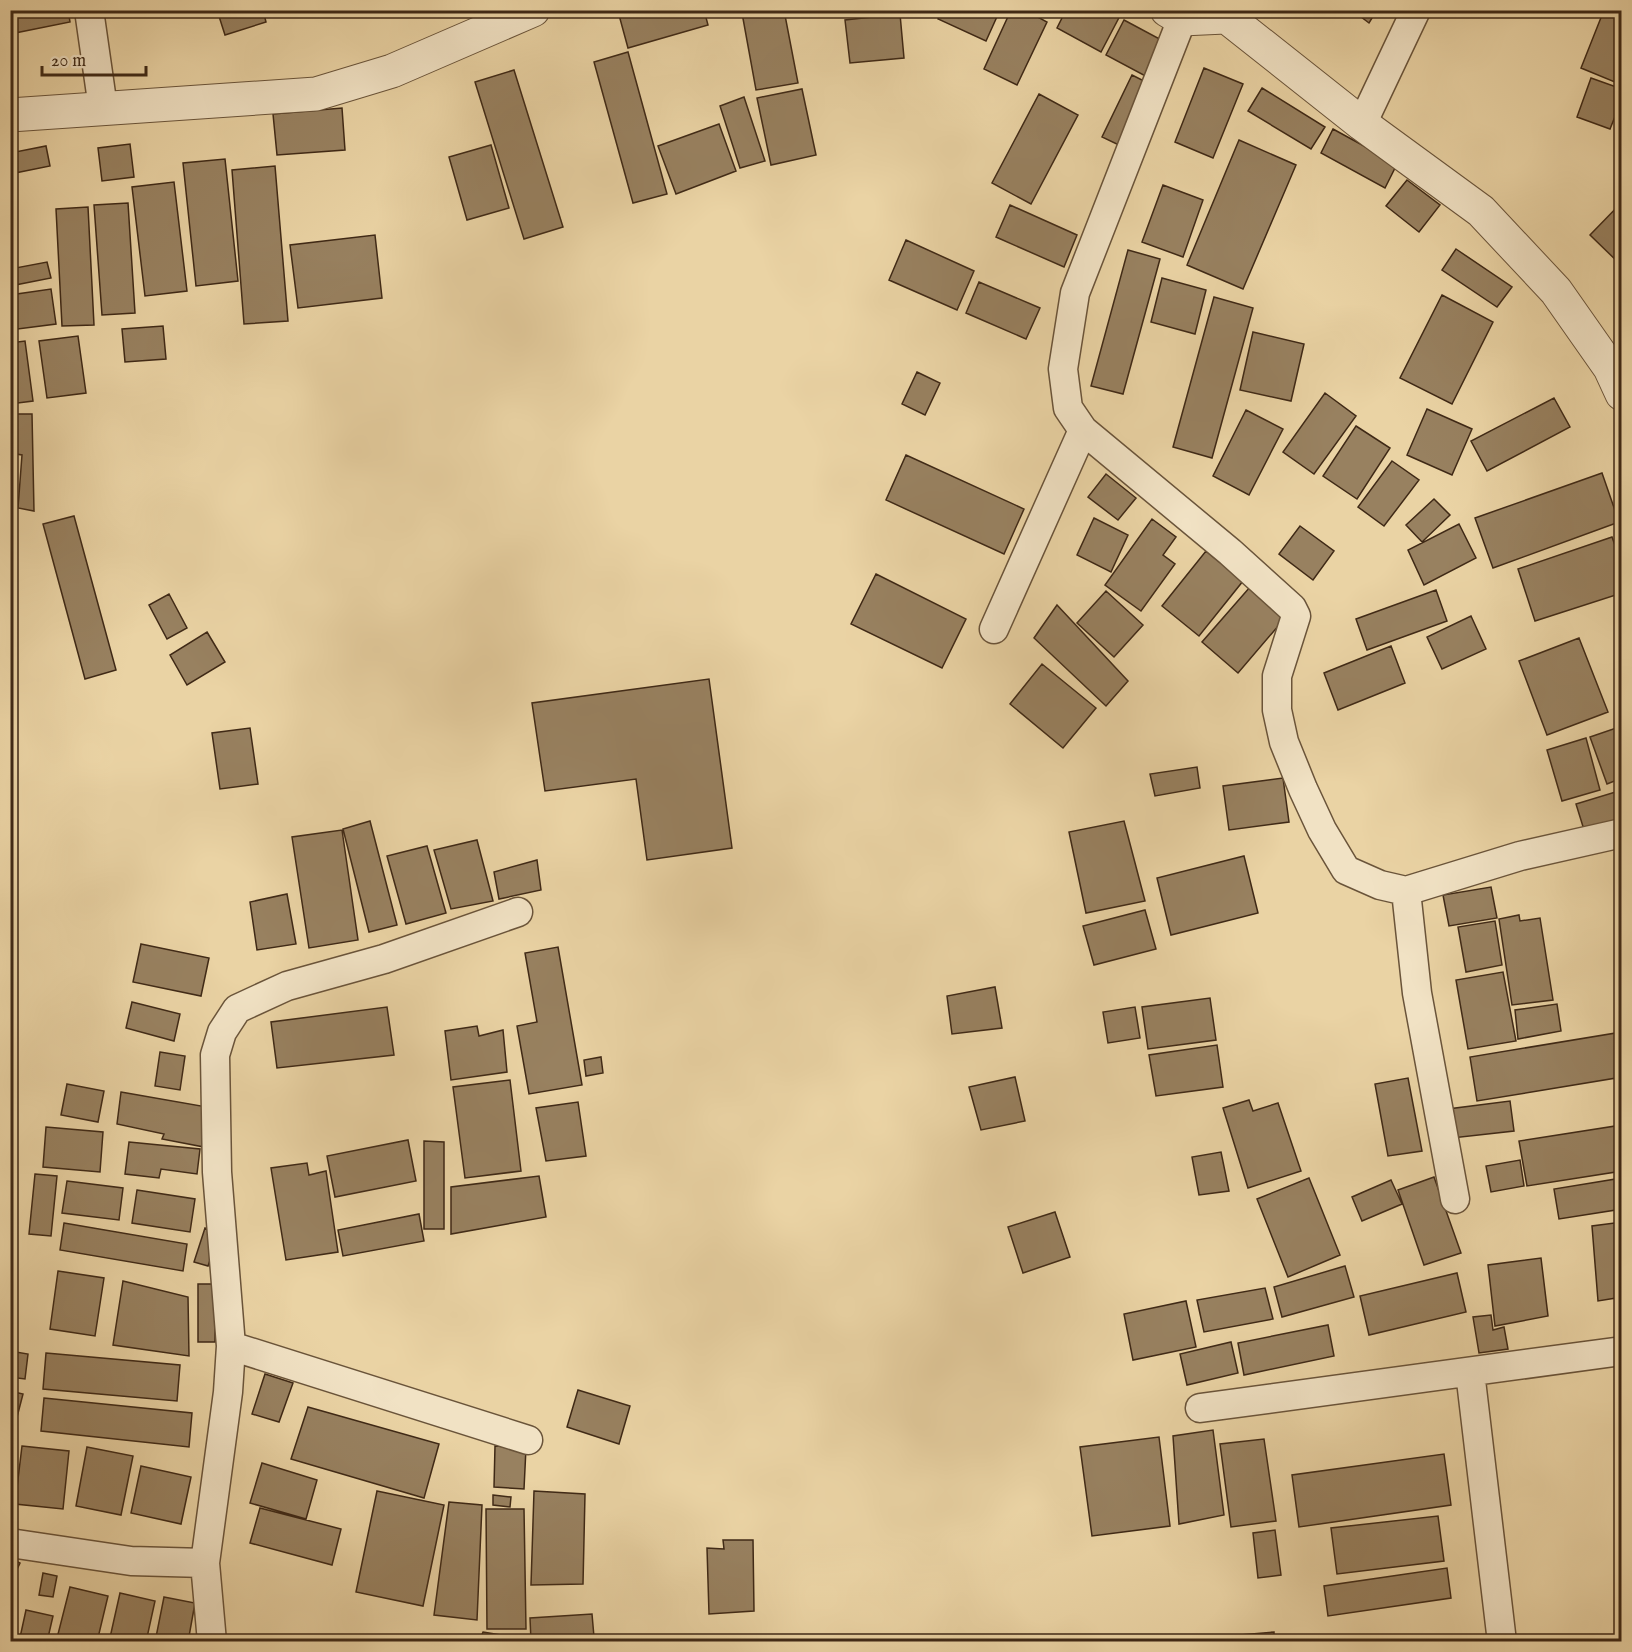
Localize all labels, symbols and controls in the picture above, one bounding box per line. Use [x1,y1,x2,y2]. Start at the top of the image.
scale bar [42,39,146,77]
text: 20 m [51,50,86,73]

